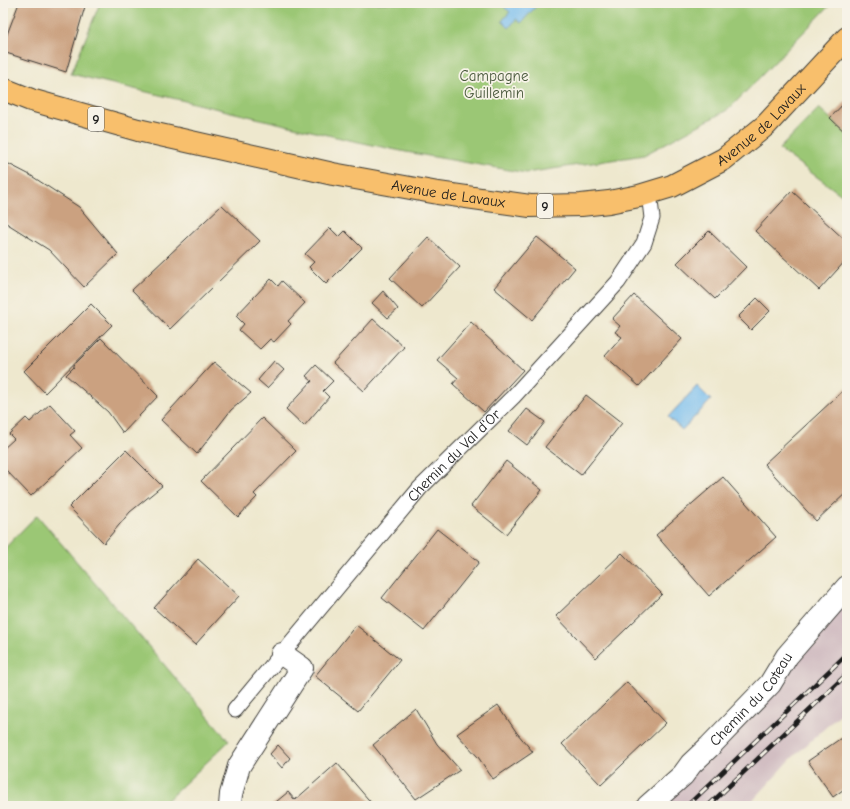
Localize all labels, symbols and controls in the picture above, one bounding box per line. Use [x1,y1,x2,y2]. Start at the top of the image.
park label: Campagne Guillemin [460,67,529,102]
street label: Avenue de Lavaux [714,79,810,170]
road number: 9 [88,107,104,131]
street label: Avenue de Lavaux [390,176,507,211]
road number: 9 [537,194,553,218]
street label: Chemin du Val d'Or [403,405,504,505]
street label: Chemin du Coteau [706,649,796,750]

